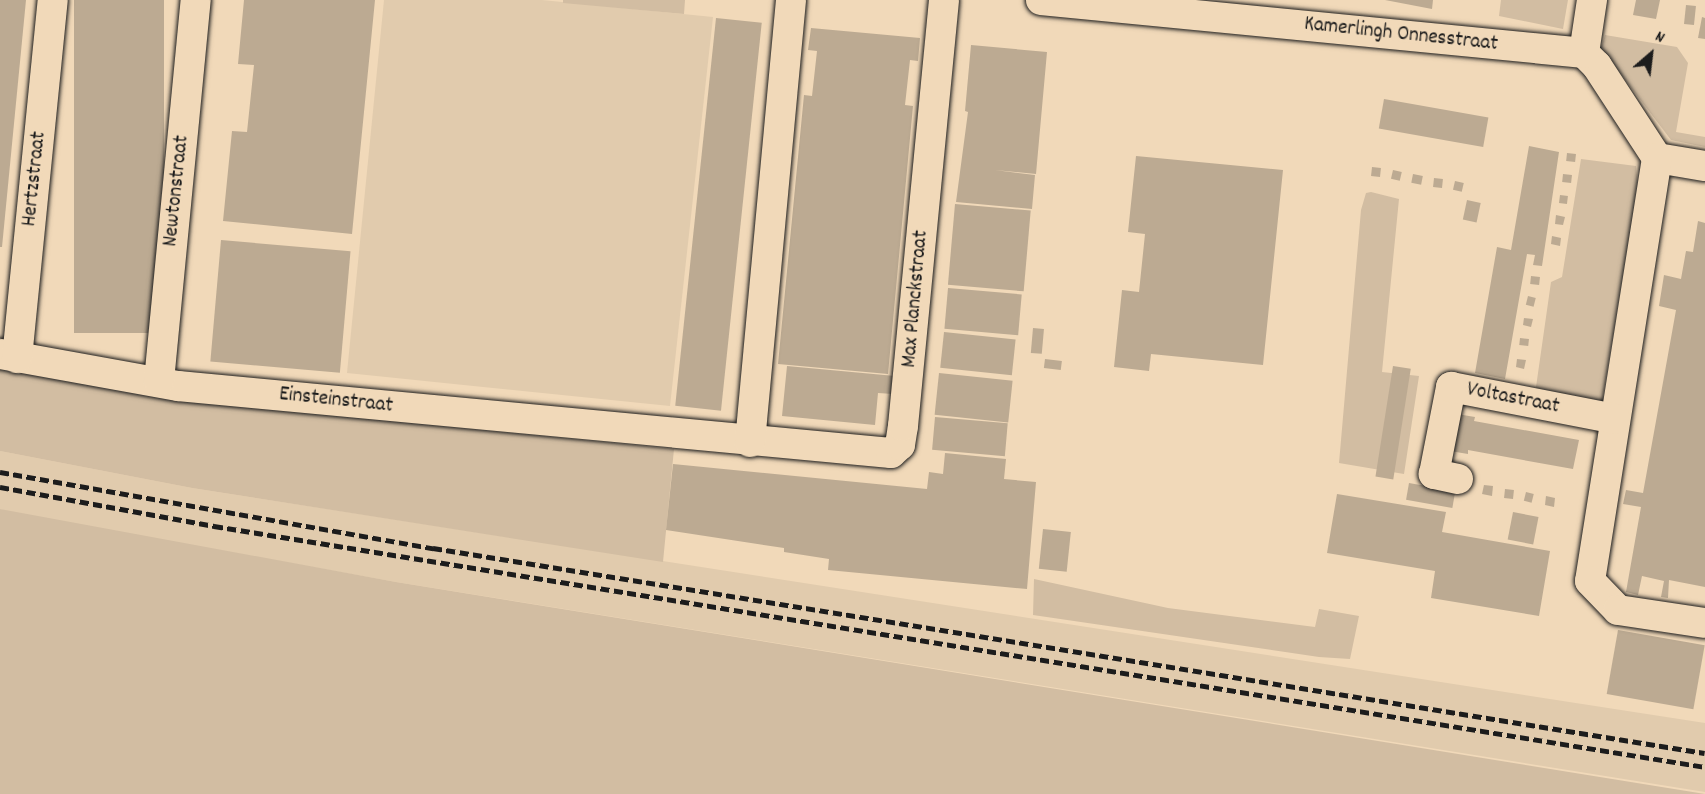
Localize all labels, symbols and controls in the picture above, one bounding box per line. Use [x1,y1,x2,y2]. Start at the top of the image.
street label: Kamerlingh Onnesstraat [1303,12,1499,58]
north arrow [1621,24,1681,84]
text: N [1651,26,1669,50]
street label: Hertzstraat [17,130,53,228]
street label: Newtonstraat [159,134,195,248]
street label: Max Planckstraat [897,229,935,369]
street label: Voltastraat [1465,378,1561,420]
street label: Einsteinstraat [278,382,394,420]

